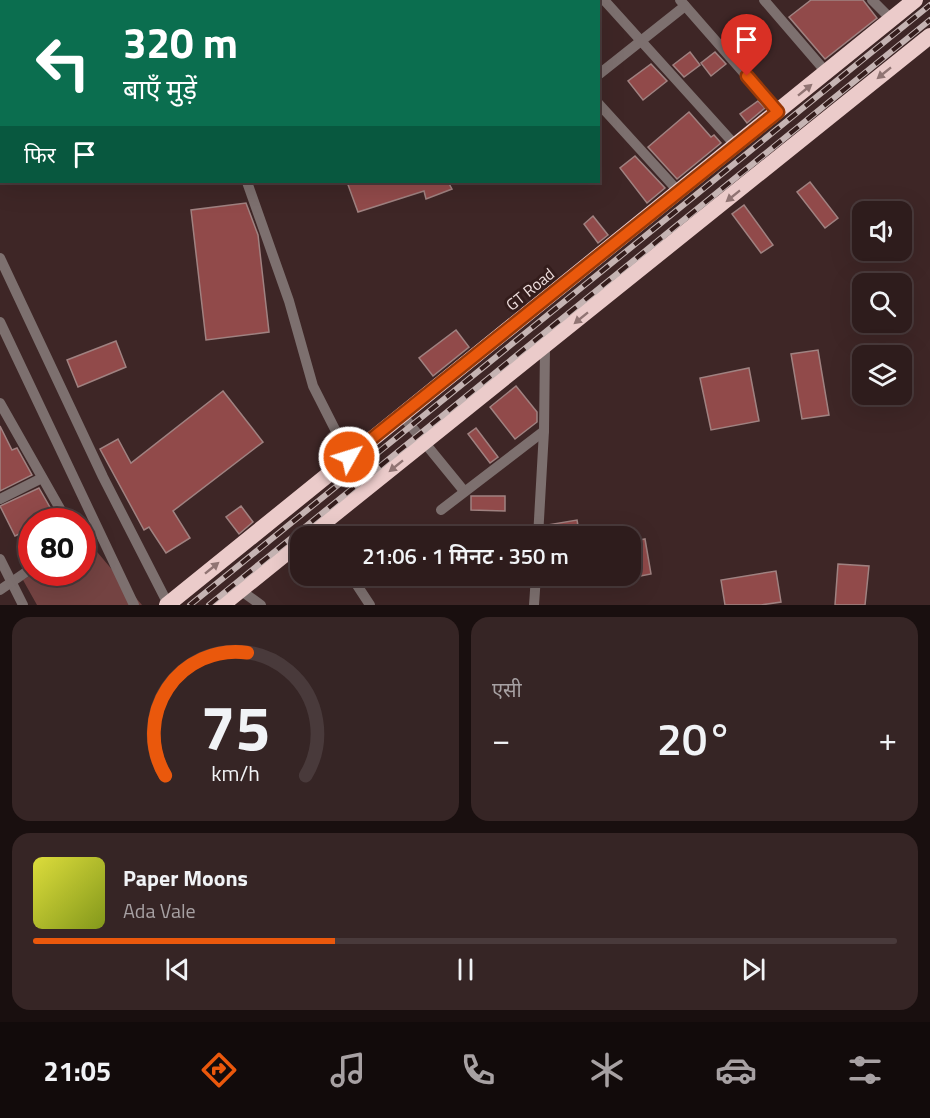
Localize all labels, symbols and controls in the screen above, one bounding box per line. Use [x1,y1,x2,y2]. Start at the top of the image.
text: 320 m [123,10,238,74]
pin [721,14,772,76]
icon: arrive [730,23,763,56]
icon: left [24,24,102,102]
one-way arrow [877,66,892,79]
text: बाएँ मुड़ें [123,68,197,109]
one-way arrow [797,83,813,96]
text: फिर [24,138,56,172]
icon: arrive [68,138,101,171]
one-way arrow [725,189,741,202]
map controls [852,201,912,405]
button: sound [852,201,912,261]
street label: GT Road [501,262,559,316]
button: search [852,273,912,333]
one-way arrow [573,311,589,324]
button: layers [852,345,912,405]
position arrow [317,425,381,489]
one-way arrow [388,459,403,471]
speed limit sign: 80 [18,508,96,586]
text: 21:06 · 1 मिनट · 350 m [362,539,569,573]
one-way arrow [204,562,220,575]
text: एसी [492,674,522,705]
text: 75 [201,679,270,774]
text: 20° [657,704,732,772]
text: − [492,714,510,764]
text: + [879,714,897,764]
text: km/h [211,757,260,789]
text: Paper Moons [123,861,248,895]
text: Ada Vale [123,895,196,926]
icon: previous [161,953,194,986]
icon: pause [449,953,482,986]
icon: next [737,953,770,986]
icon: directions [198,1049,240,1091]
icon: music [327,1049,369,1091]
icon: phone [457,1049,499,1091]
icon: climate [586,1049,628,1091]
icon: car [715,1049,757,1091]
icon: filters [844,1049,886,1091]
text: 21:05 [44,1050,111,1091]

